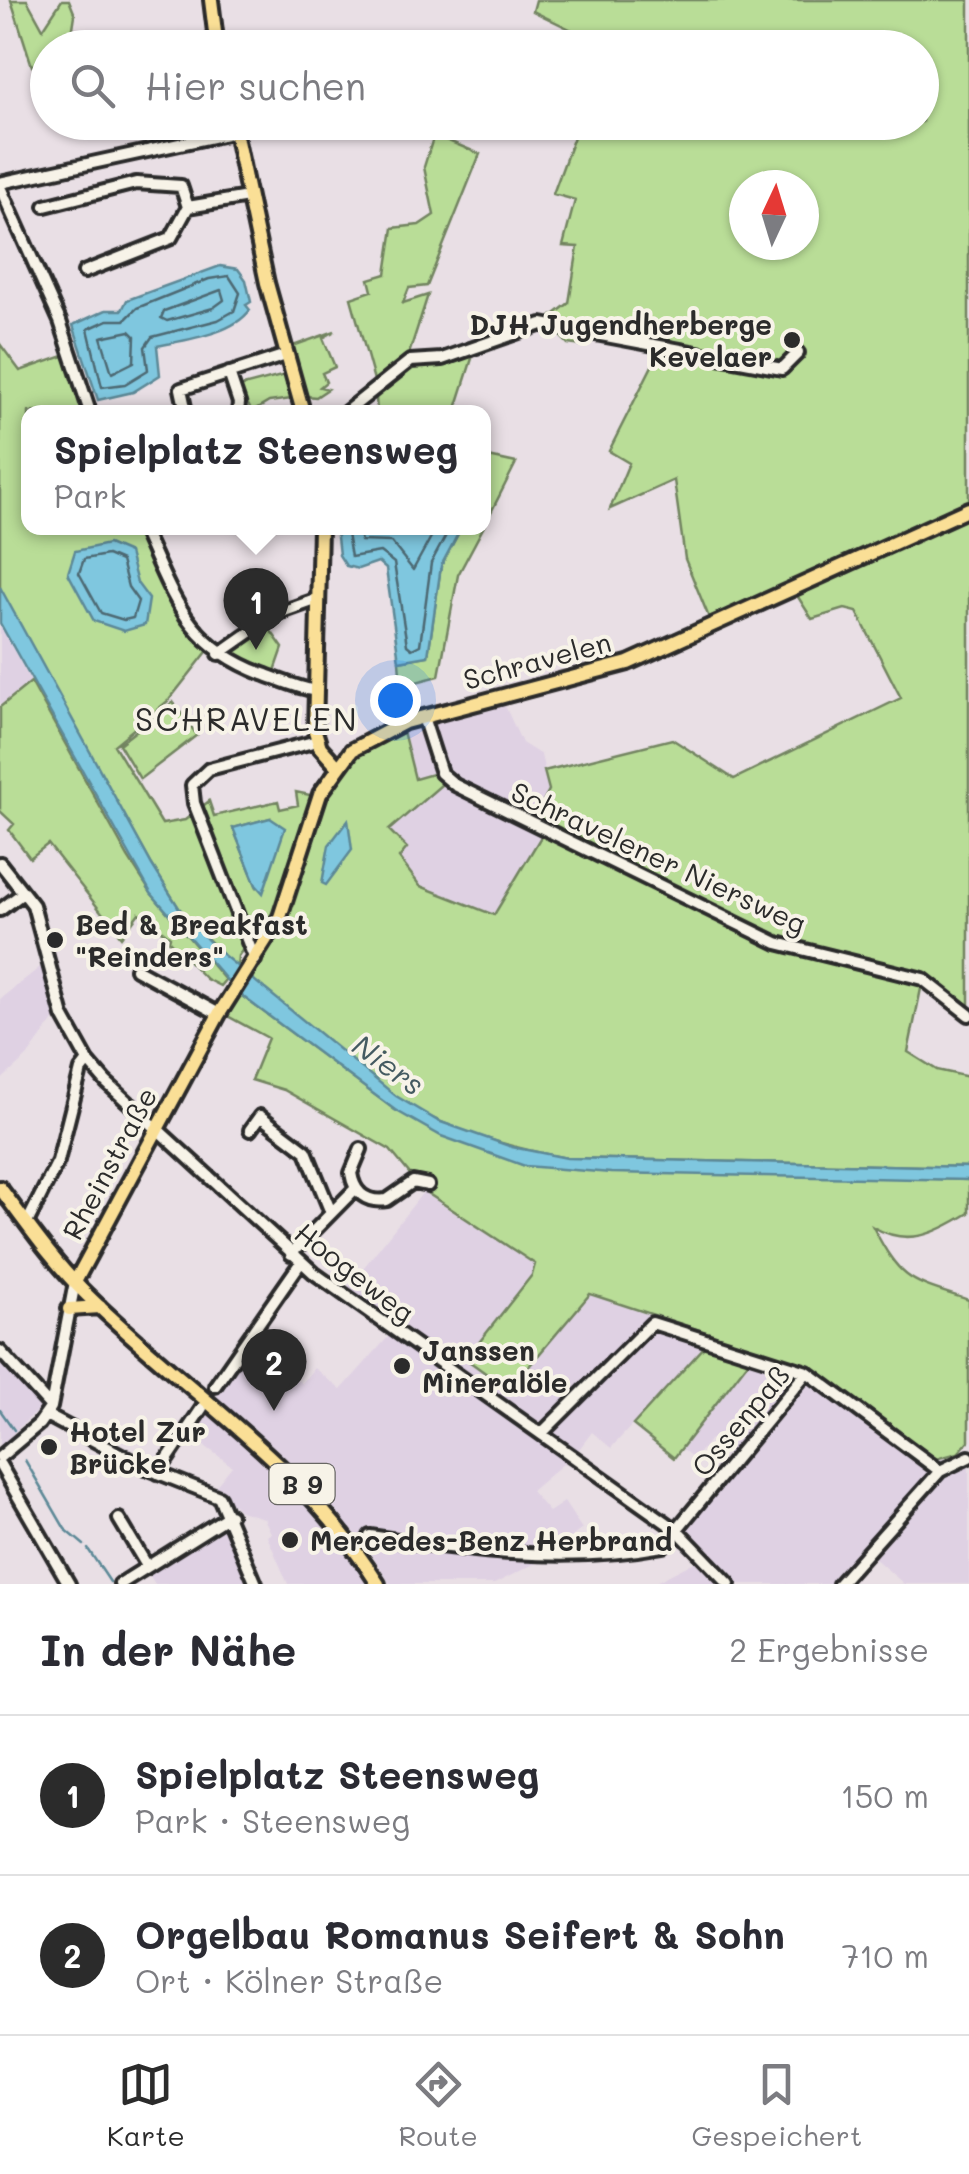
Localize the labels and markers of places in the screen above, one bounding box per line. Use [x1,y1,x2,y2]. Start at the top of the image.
place label: DJH Jugendherberge Kevelaer [469,306,772,374]
marker: DJH Jugendherberge Kevelaer [781,329,803,351]
pin: 1 [224,568,288,650]
place label: Bed & Breakfast "Reinders" [75,906,308,974]
marker: Bed & Breakfast "Reinders" [44,929,66,951]
pin: 2 [242,1328,306,1411]
place label: Janssen Mineralöle [422,1332,567,1400]
marker: Janssen Mineralöle [391,1355,413,1377]
place label: Hotel Zur Brücke [69,1413,206,1481]
marker: Hotel Zur Brücke [38,1436,60,1458]
place label: Mercedes-Benz Herbrand [310,1522,672,1558]
marker: Mercedes-Benz Herbrand [279,1529,301,1551]

